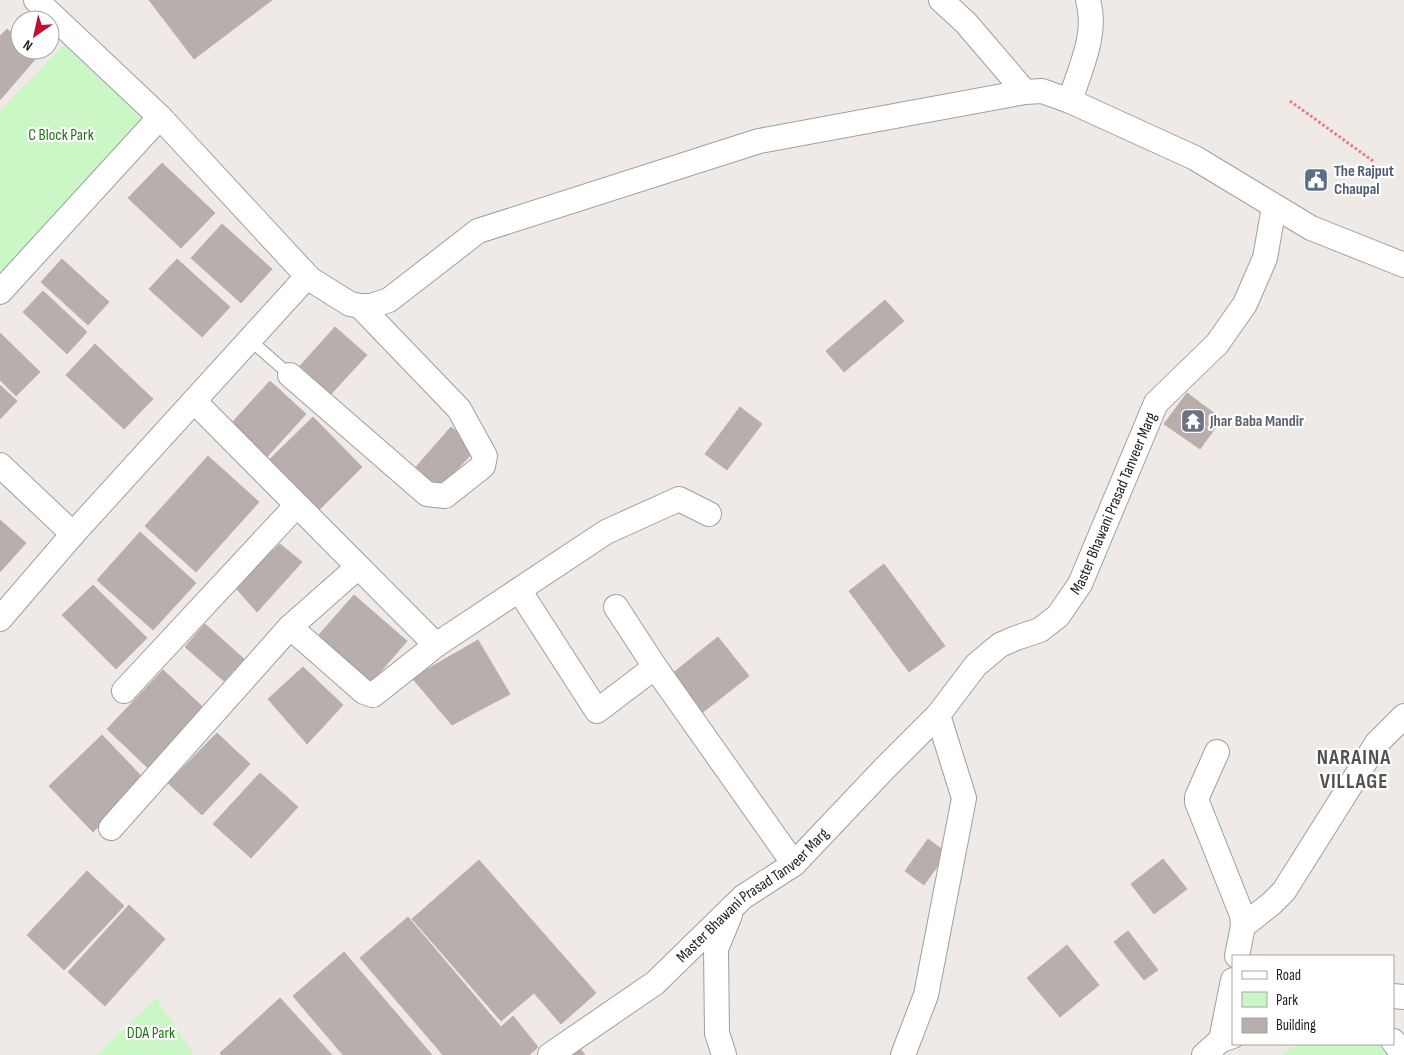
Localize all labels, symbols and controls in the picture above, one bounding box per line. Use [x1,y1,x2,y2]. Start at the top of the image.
north arrow [10,10,60,60]
text: N [20,36,36,55]
park label: C Block Park [28,126,94,145]
place label: The Rajput Chaupal [1334,162,1394,199]
public building icon: The Rajput Chaupal [1303,167,1329,193]
temple icon: Jhar Baba Mandir [1180,408,1206,434]
street label: Master Bhawani Prasad Tanveer Marg [1066,409,1161,598]
place label: Jhar Baba Mandir [1209,412,1304,431]
district label: NARAINA VILLAGE [1317,745,1391,794]
street label: Master Bhawani Prasad Tanveer Marg [672,824,833,966]
legend [1232,955,1394,1045]
text: Road [1276,966,1301,985]
text: Park [1276,991,1298,1010]
text: Building [1276,1016,1316,1035]
park label: DDA Park [127,1024,175,1043]

